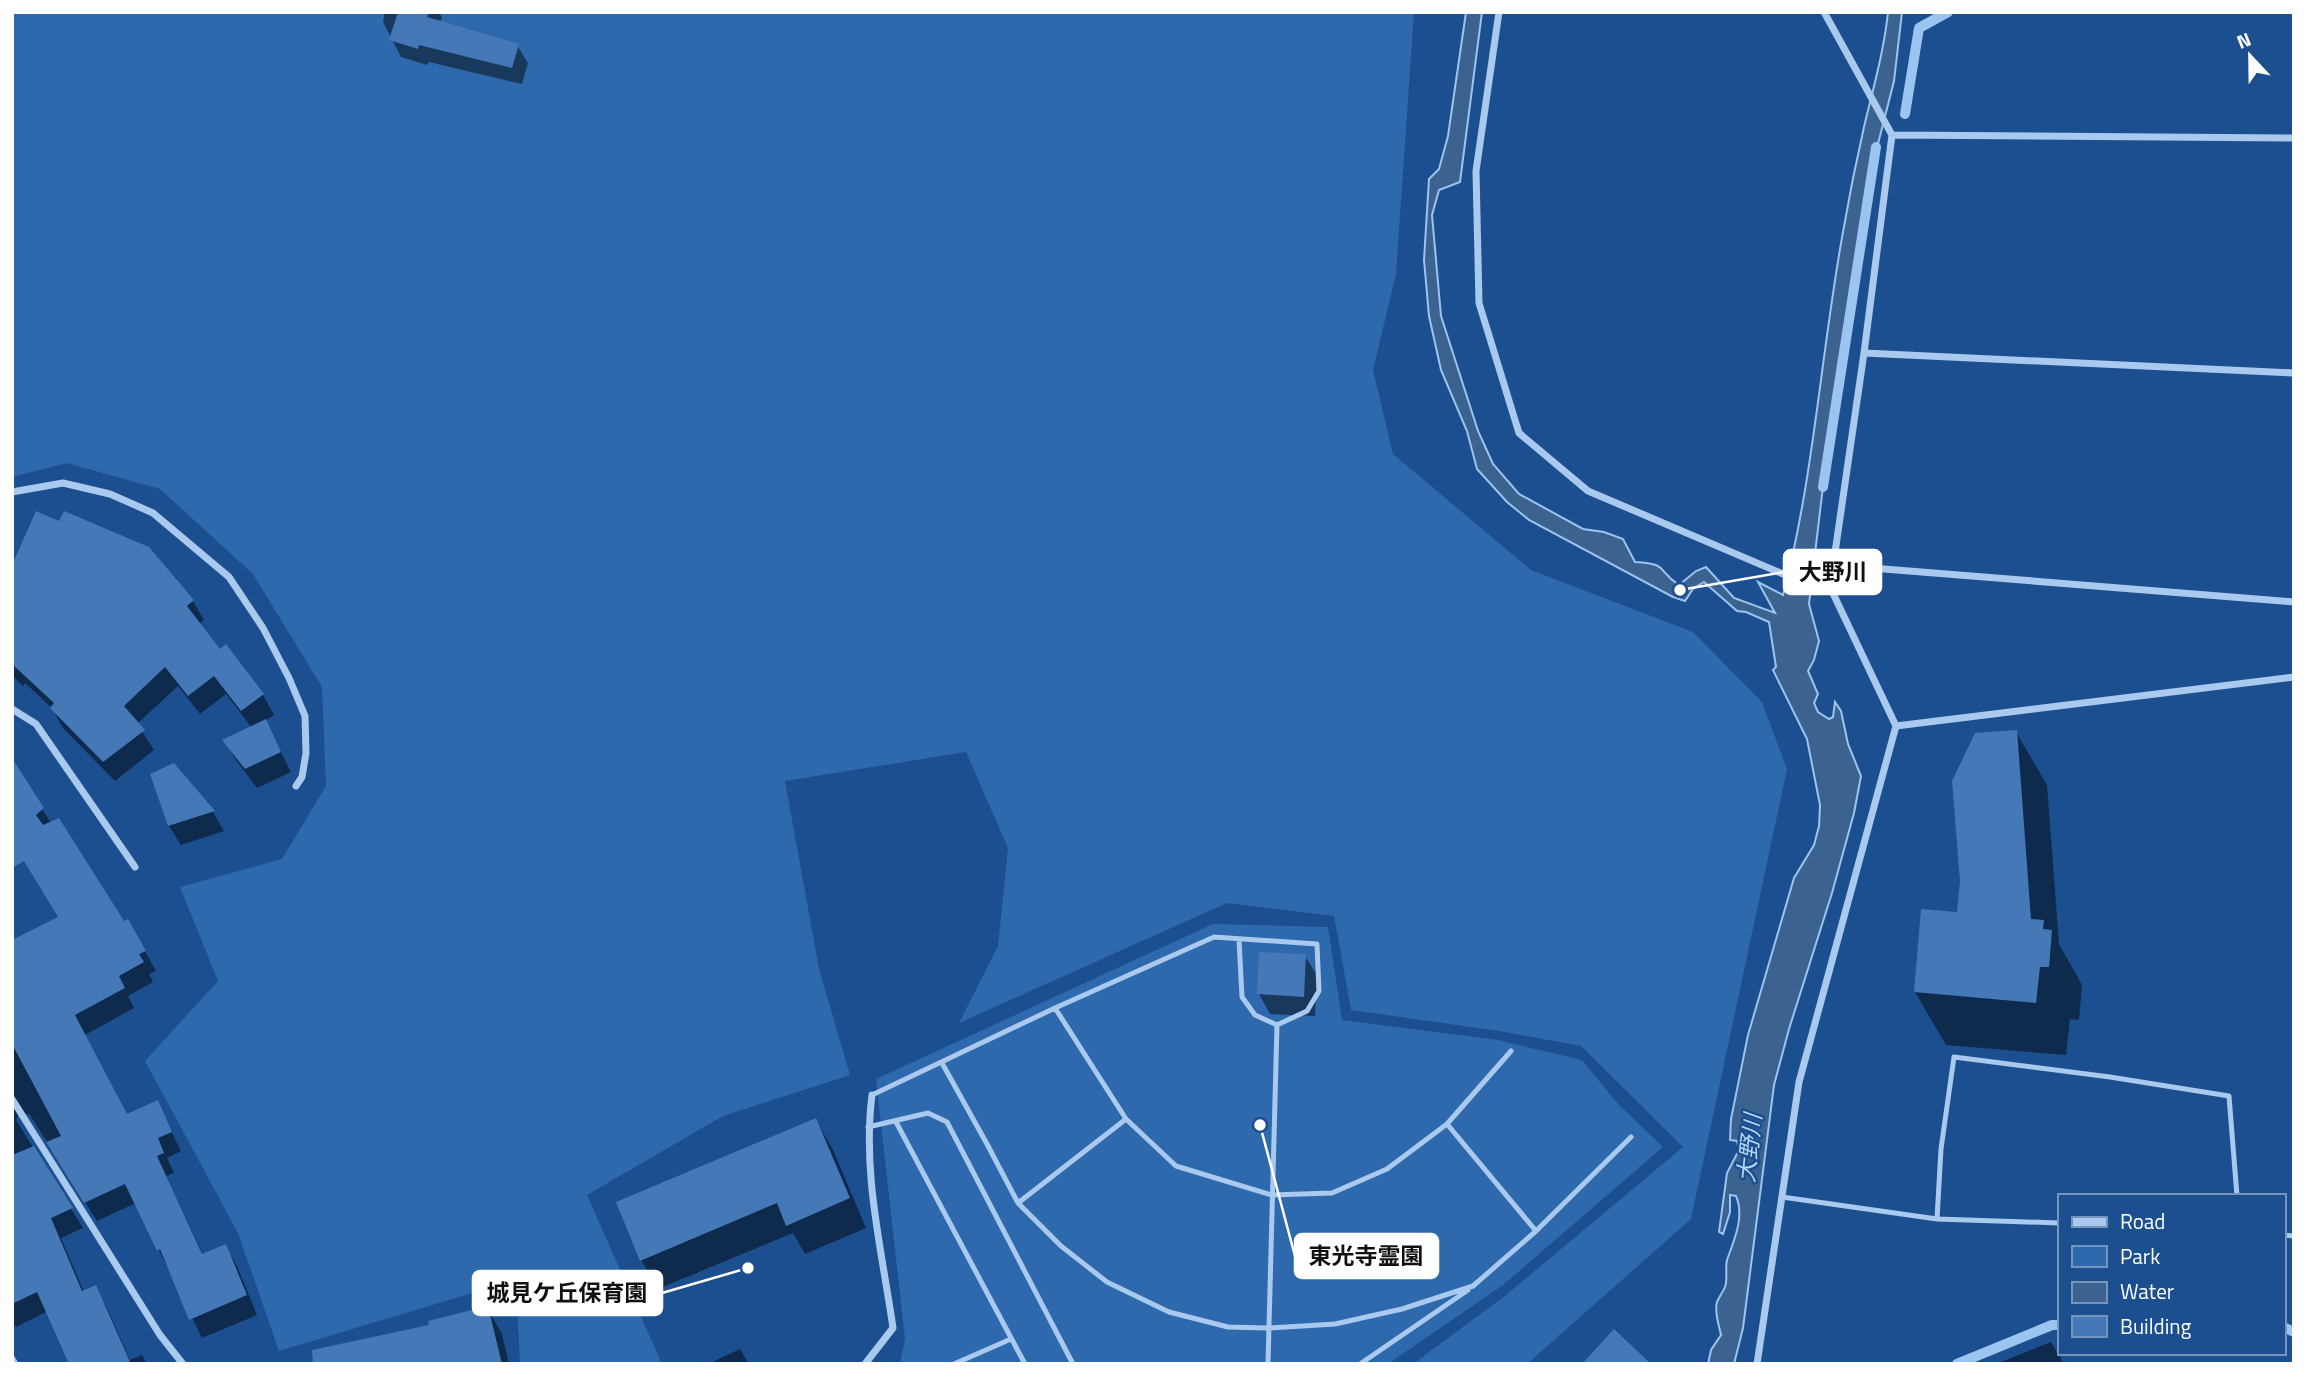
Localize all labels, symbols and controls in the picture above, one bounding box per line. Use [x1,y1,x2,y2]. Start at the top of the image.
north arrow [2215,21,2285,91]
text: N [2232,24,2255,56]
callout: 大野川 [1784,550,1881,594]
text: 大野川 [1799,554,1868,589]
water label: 大野川 [1728,1109,1770,1184]
legend [2058,1194,2285,1355]
text: Road [2120,1205,2165,1237]
callout: 東光寺霊園 [1295,1234,1438,1278]
text: 東光寺霊園 [1309,1238,1424,1273]
text: Park [2120,1240,2160,1272]
callout: 城見ケ丘保育園 [473,1271,662,1315]
text: 城見ケ丘保育園 [487,1275,648,1310]
text: Water [2120,1275,2174,1307]
text: Building [2120,1310,2192,1342]

